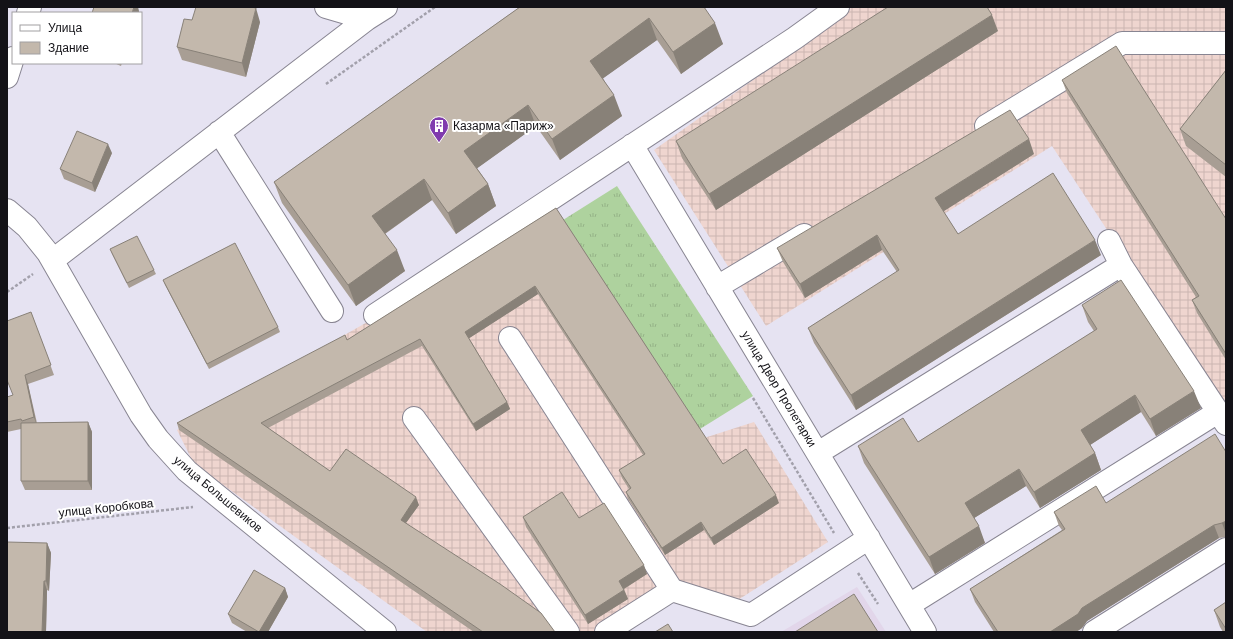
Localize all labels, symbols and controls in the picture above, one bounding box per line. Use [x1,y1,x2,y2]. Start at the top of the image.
legend [12,12,142,64]
text: Улица [48,21,82,35]
text: Здание [48,41,89,55]
building icon: Казарма «Париж» [428,115,450,143]
place label: Казарма «Париж» [453,119,554,133]
street label: улица Двор Пролетарки [739,328,819,450]
street label: улица Большевиков [171,453,265,535]
street label: улица Коробкова [58,496,154,520]

